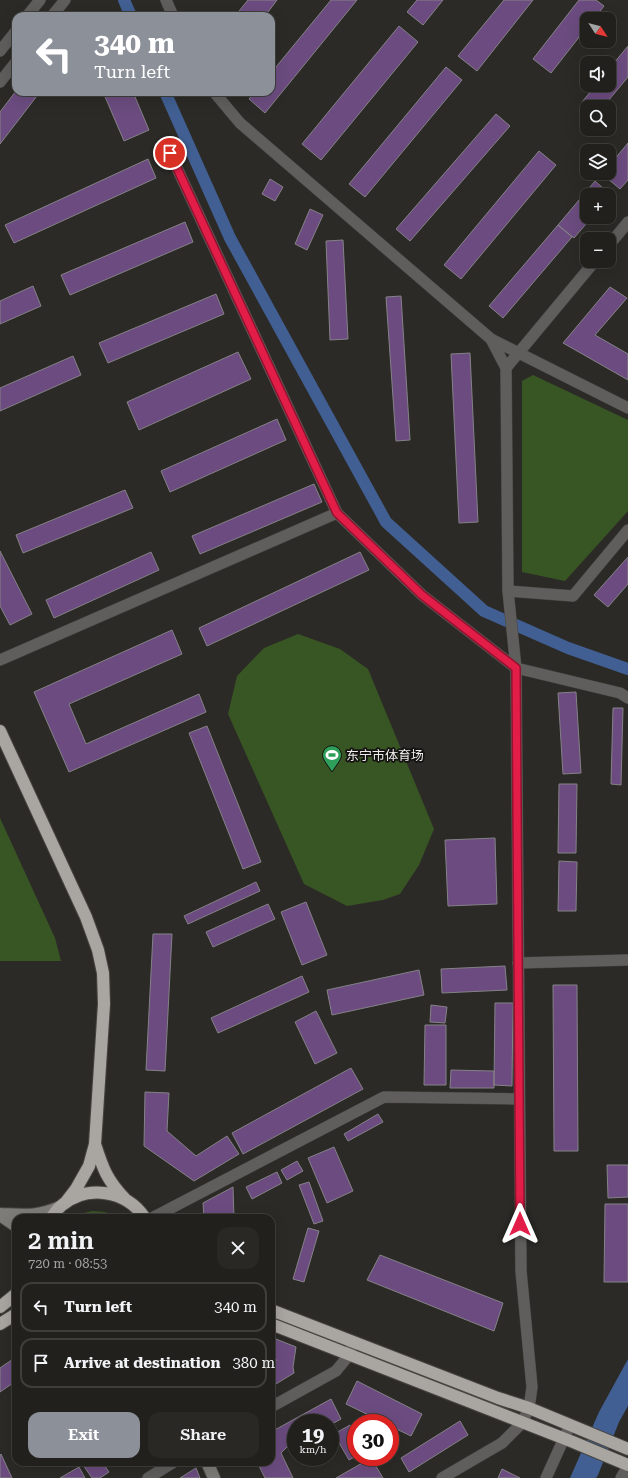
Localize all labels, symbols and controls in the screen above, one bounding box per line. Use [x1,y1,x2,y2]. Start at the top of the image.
north arrow [580,12,616,48]
map controls [580,12,616,268]
text: 340 m [94,27,175,60]
icon: left [28,28,80,80]
button: sound [580,56,616,92]
text: Turn left [94,61,170,82]
button: search [580,100,616,136]
pin [153,136,187,170]
icon: arrive [159,142,181,164]
button: layers [580,144,616,180]
button: + [580,188,616,224]
button: − [580,232,616,268]
sports icon: 东宁市体育场 [321,744,343,772]
place label: 东宁市体育场 [346,748,424,763]
position arrow [499,1203,541,1245]
text: 2 min [28,1227,94,1255]
button: close [217,1227,259,1269]
text: 720 m · 08:53 [28,1256,107,1271]
icon: left [30,1296,52,1318]
text: Turn left [64,1298,132,1316]
text: 340 m [214,1298,257,1316]
icon: arrive [30,1352,52,1374]
text: Arrive at destination [64,1354,220,1372]
text: 380 m [232,1354,275,1372]
button: Exit [28,1412,140,1458]
button: Share [148,1412,259,1458]
speed limit sign: 30 [347,1414,399,1466]
text: 19 [302,1423,324,1447]
text: km/h [300,1444,326,1455]

